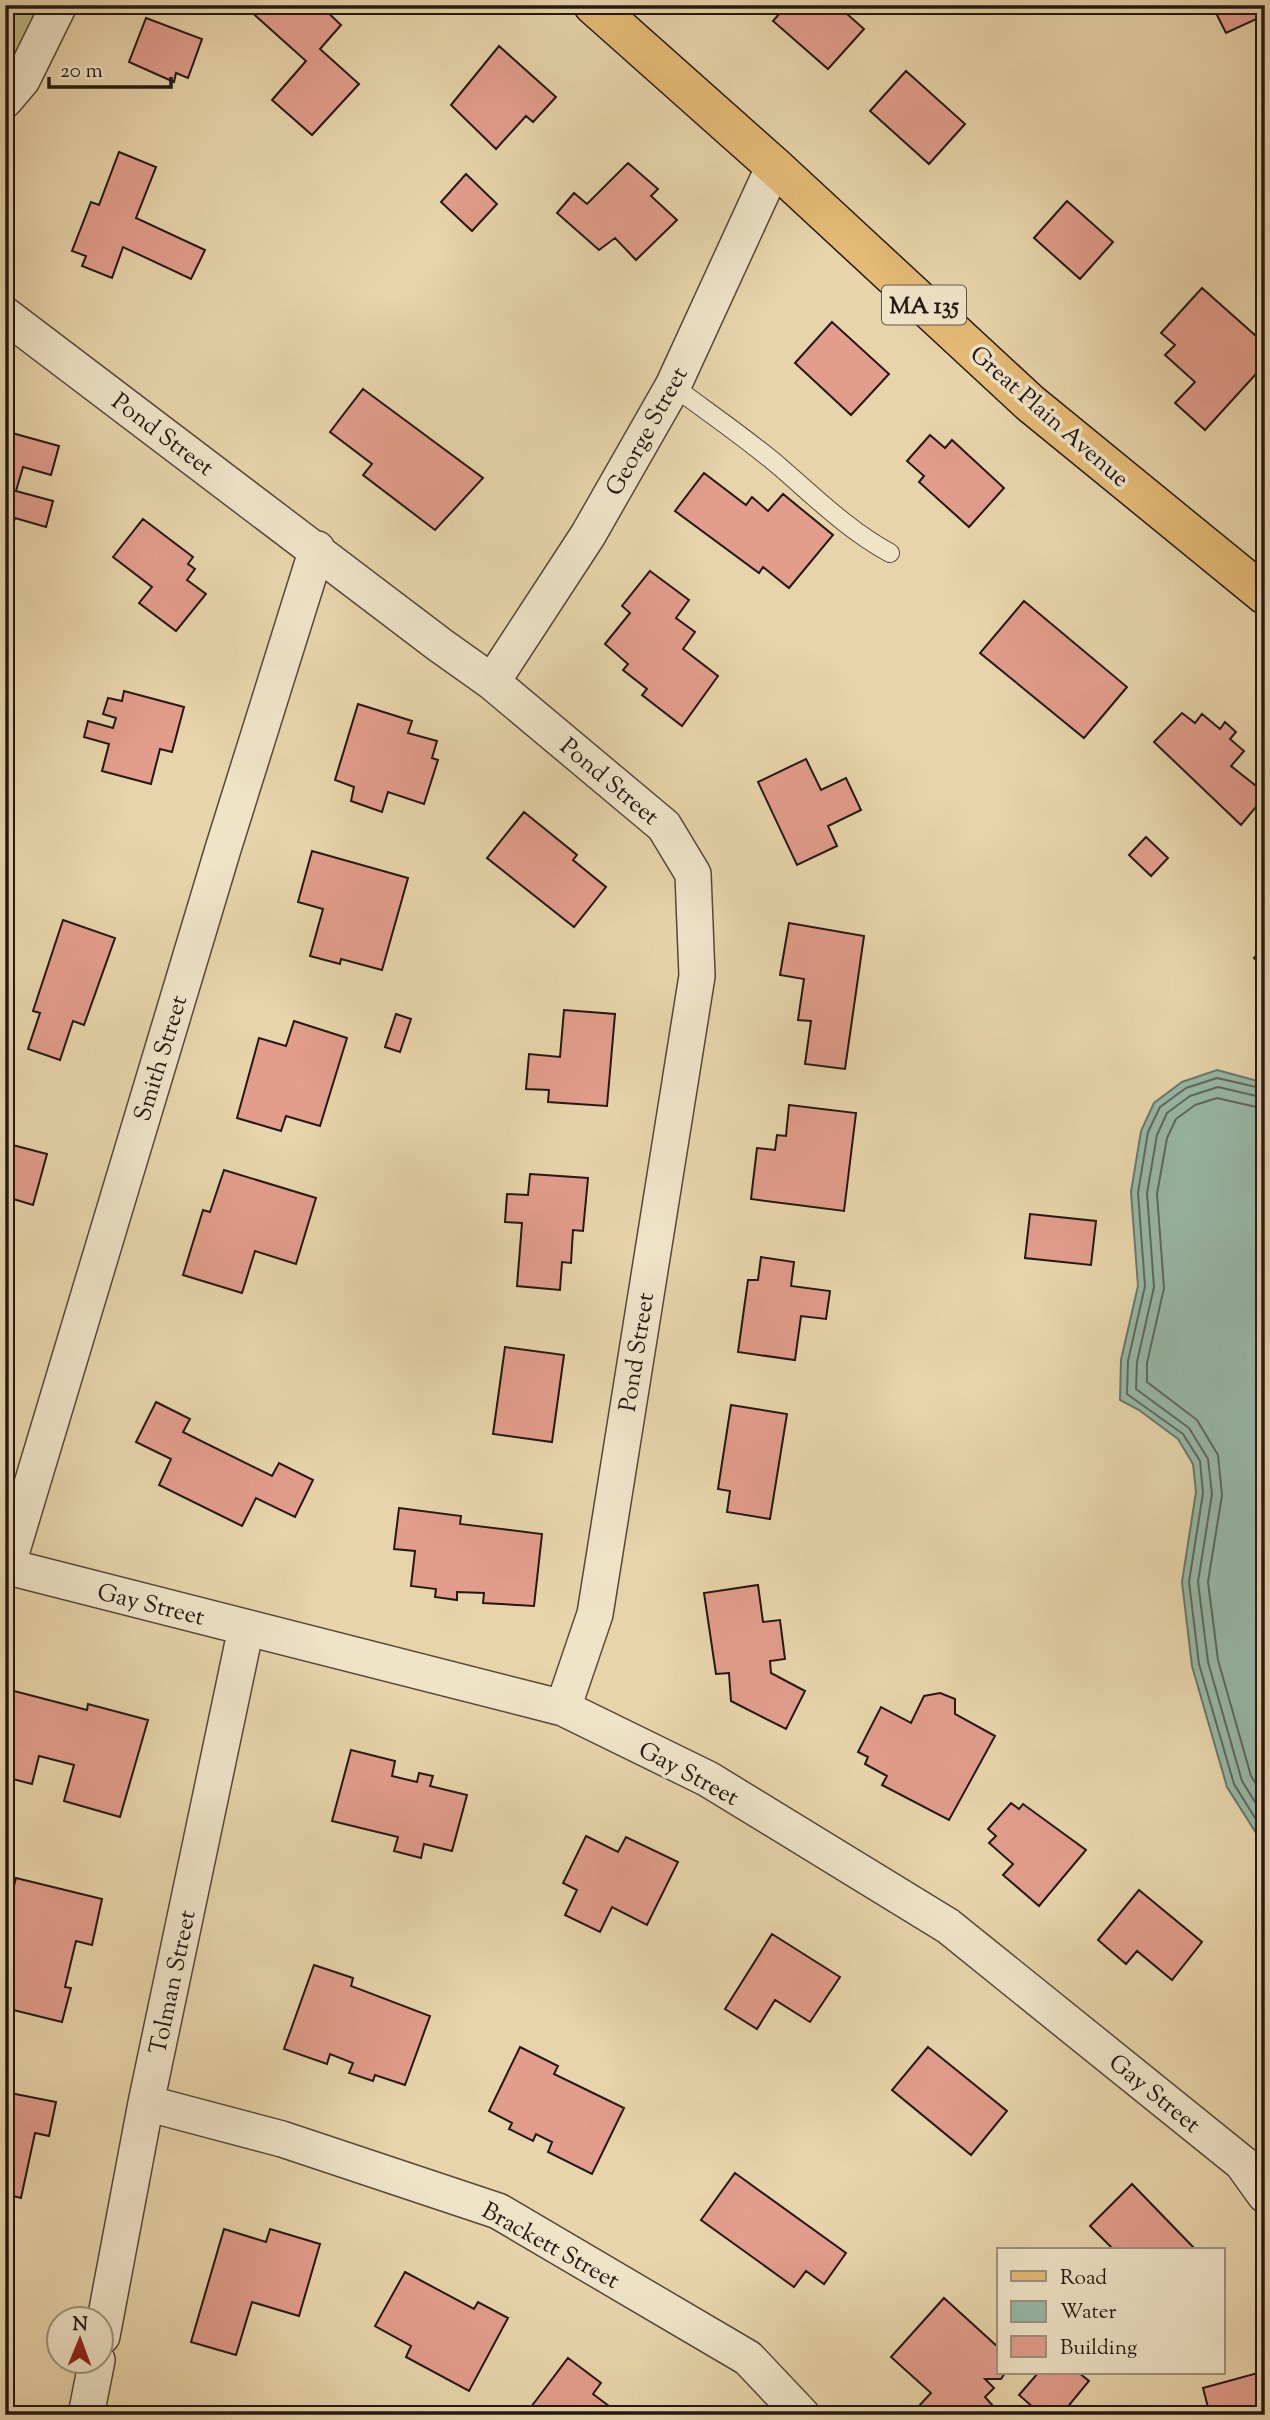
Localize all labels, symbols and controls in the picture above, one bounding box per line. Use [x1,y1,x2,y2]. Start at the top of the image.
scale bar [49,46,172,90]
text: 20 m [60,57,103,87]
road number: MA 135 [882,286,966,324]
street label: Great Plain Avenue [961,339,1136,496]
street label: George Street [598,361,697,503]
street label: Pond Street [104,386,220,485]
street label: Pond Street [552,731,666,834]
street label: Smith Street [127,991,197,1126]
street label: Pond Street [612,1290,664,1414]
street label: Gay Street [93,1576,208,1636]
street label: Gay Street [632,1734,744,1815]
street label: Tolman Street [142,1907,206,2058]
street label: Gay Street [1101,2047,1207,2142]
street label: Brackett Street [475,2195,625,2299]
legend [997,2248,1224,2374]
text: Road [1060,2264,1107,2294]
text: Water [1060,2298,1117,2328]
north arrow [46,2304,116,2374]
text: N [72,2312,88,2339]
text: Building [1060,2334,1137,2364]

